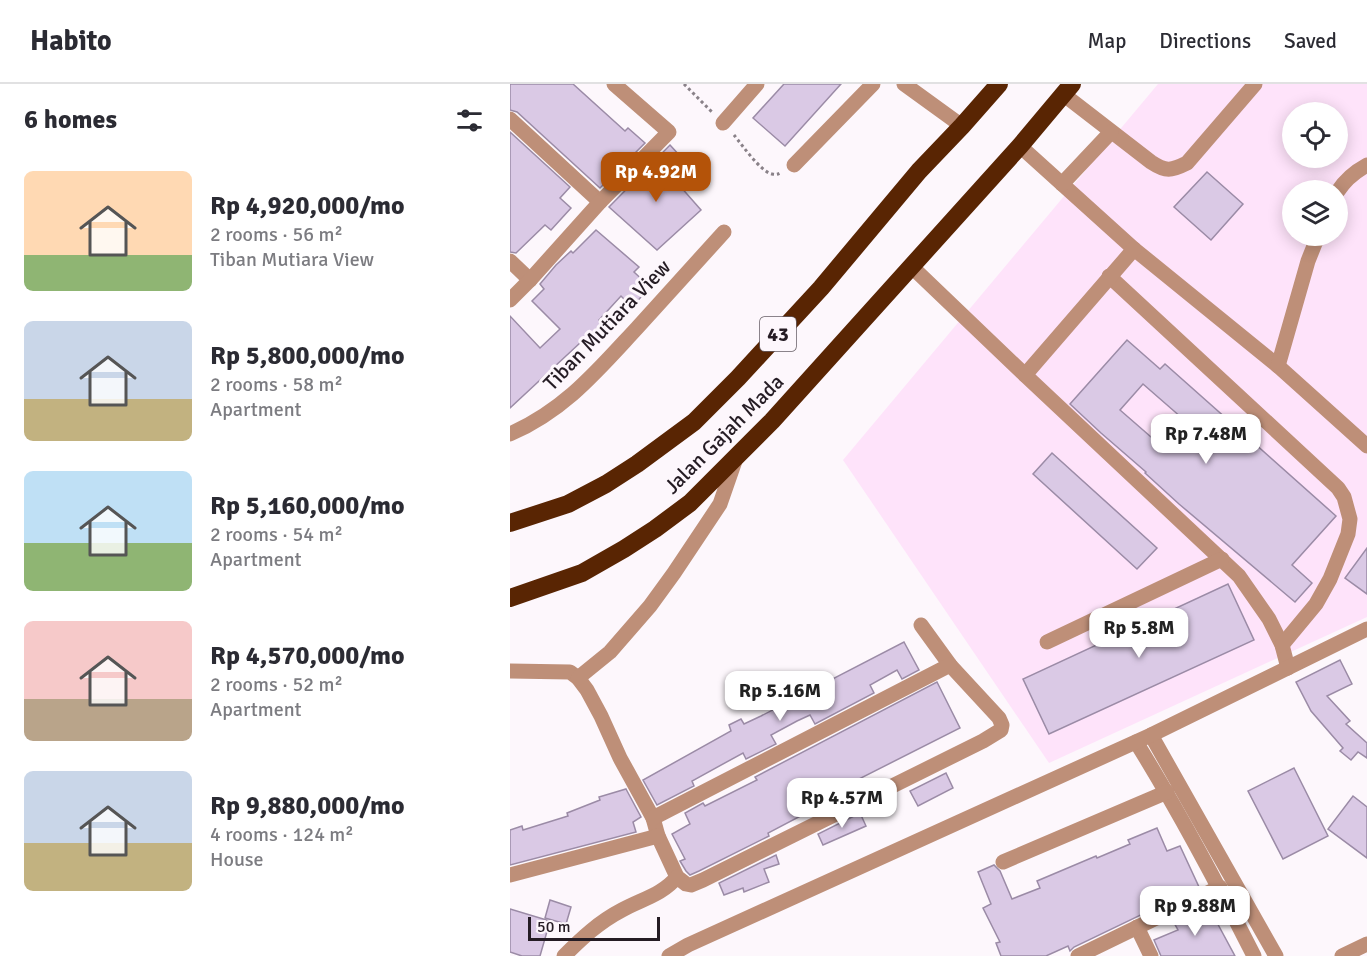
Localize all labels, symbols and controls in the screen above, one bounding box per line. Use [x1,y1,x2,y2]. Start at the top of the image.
text: Habito [30,24,112,58]
text: Map [1088,28,1126,54]
text: Directions [1159,28,1251,54]
text: Saved [1284,28,1337,54]
map controls [1282,102,1348,246]
button: locate [1282,102,1348,168]
text: 6 homes [24,104,117,136]
icon: filters [453,104,486,137]
pin: Rp 4.92M [594,152,718,203]
text: Rp 4.92M [615,159,697,184]
button: layers [1282,180,1348,246]
text: Rp 4,920,000/mo [210,190,404,222]
icon: home [72,195,144,267]
text: 2 rooms · 56 m² [210,222,343,247]
text: Tiban Mutiara View [210,247,374,272]
street label: Tiban Mutiara View [538,254,676,396]
road number: 43 [760,317,796,351]
text: Rp 5,800,000/mo [210,340,404,372]
icon: home [72,345,144,417]
street label: Jalan Gajah Mada [659,369,789,499]
text: 2 rooms · 58 m² [210,372,343,397]
text: Apartment [210,397,302,422]
pin: Rp 7.48M [1144,414,1268,465]
text: Rp 7.48M [1165,421,1247,446]
text: Rp 5,160,000/mo [210,490,404,522]
icon: home [72,495,144,567]
text: 2 rooms · 54 m² [210,522,343,547]
text: Apartment [210,547,302,572]
pin: Rp 5.8M [1084,608,1194,659]
text: Rp 5.8M [1103,615,1175,640]
text: Rp 4,570,000/mo [210,640,404,672]
icon: home [72,645,144,717]
pin: Rp 5.16M [718,671,842,722]
text: 2 rooms · 52 m² [210,672,343,697]
text: Rp 5.16M [739,678,821,703]
text: Apartment [210,697,302,722]
pin: Rp 4.57M [780,778,904,829]
text: Rp 4.57M [801,785,883,810]
text: Rp 9,880,000/mo [210,790,404,822]
icon: home [72,795,144,867]
text: 4 rooms · 124 m² [210,822,354,847]
text: House [210,847,264,872]
pin: Rp 9.88M [1133,886,1257,937]
text: Rp 9.88M [1154,893,1236,918]
scale bar [528,914,660,942]
text: 50 m [537,917,571,937]

